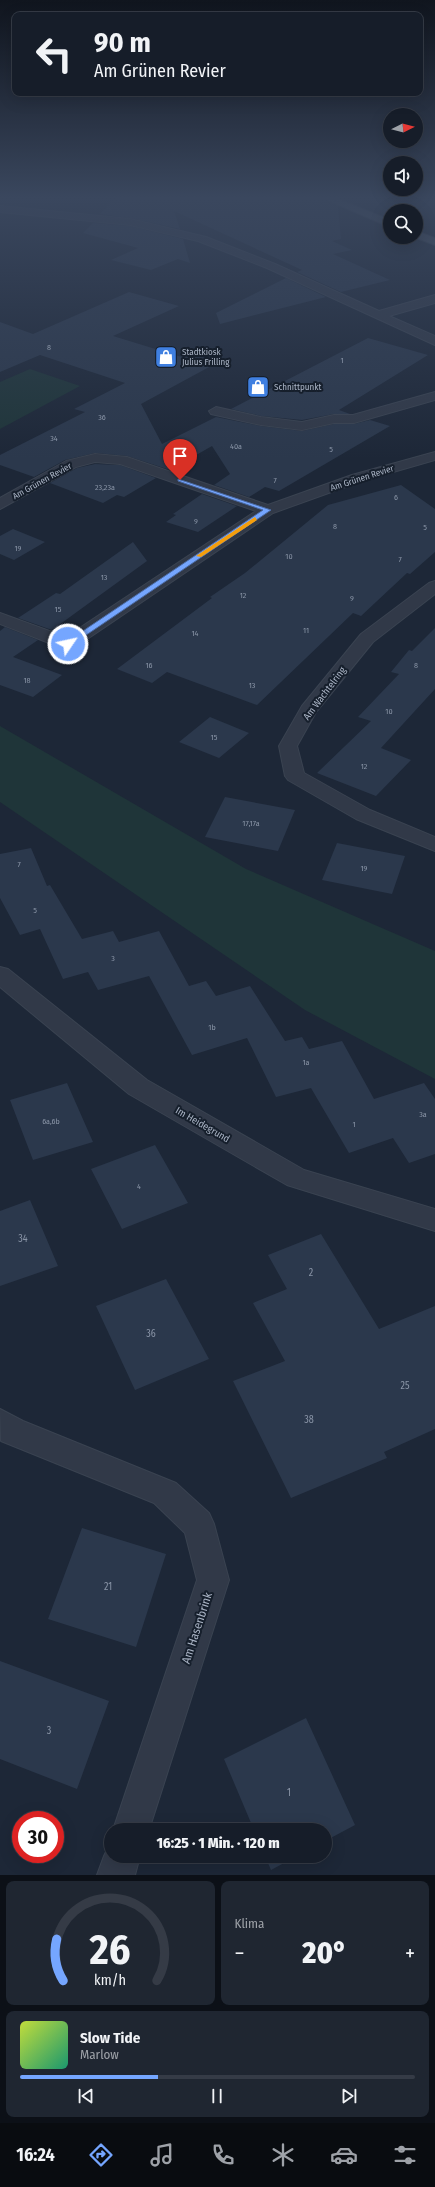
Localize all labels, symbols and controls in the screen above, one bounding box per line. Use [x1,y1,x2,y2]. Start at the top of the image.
text: 90 m [94,26,151,59]
icon: left [28,28,80,80]
text: Am Grünen Revier [94,60,226,82]
north arrow [383,108,423,148]
map controls [383,108,423,244]
button: sound [383,156,423,196]
button: search [383,204,423,244]
house number: 8 [47,343,51,352]
shop icon: Stadtkiosk Julius Frilling [153,344,179,370]
place label: Stadtkiosk Julius Frilling [182,347,230,367]
house number: 1 [340,356,344,365]
shop icon: Schnittpunkt [245,374,271,400]
place label: Schnittpunkt [274,382,321,392]
house number: 36 [98,413,106,422]
house number: 34 [50,434,58,443]
pin [163,439,197,480]
house number: 40a [230,442,242,451]
icon: arrive [169,445,191,467]
house number: 5 [329,445,333,454]
street label: Am Grünen Revier [11,460,74,501]
street label: Am Grünen Revier [329,463,396,493]
house number: 7 [273,476,277,485]
house number: 23,23a [95,483,115,492]
house number: 6 [394,493,398,502]
house number: 9 [194,517,198,526]
house number: 8 [333,522,337,531]
house number: 5 [423,523,427,532]
house number: 19 [14,544,22,553]
house number: 10 [285,552,293,561]
house number: 7 [398,555,402,564]
house number: 13 [101,573,108,582]
house number: 12 [240,591,247,600]
house number: 9 [350,594,354,603]
house number: 15 [55,605,62,614]
position arrow [47,623,89,665]
house number: 11 [303,626,309,635]
house number: 14 [192,629,199,638]
house number: 16 [145,661,153,670]
house number: 8 [414,661,418,670]
street label: Am Wachtelring [301,664,349,723]
house number: 18 [23,676,31,685]
house number: 13 [249,681,256,690]
house number: 10 [385,707,393,716]
house number: 15 [211,733,218,742]
house number: 12 [361,762,368,771]
house number: 17,17a [242,819,260,828]
house number: 7 [17,860,21,869]
house number: 19 [360,864,368,873]
house number: 5 [33,906,37,915]
house number: 3 [111,954,115,963]
house number: 1b [208,1023,216,1032]
house number: 1a [302,1058,310,1067]
street label: Im Heidegrund [173,1105,232,1145]
house number: 3a [419,1110,427,1119]
house number: 6a,6b [42,1117,60,1126]
house number: 1 [352,1120,356,1129]
house number: 4 [137,1182,141,1191]
house number: 34 [18,1233,28,1245]
house number: 2 [309,1267,314,1279]
house number: 36 [146,1328,156,1340]
house number: 25 [401,1380,410,1392]
house number: 38 [304,1414,314,1426]
house number: 21 [104,1581,112,1593]
street label: Am Hasenbrink [179,1590,215,1666]
house number: 3 [47,1725,52,1737]
house number: 1 [287,1787,291,1799]
speed limit sign: 30 [12,1811,64,1863]
text: 16:25 · 1 Min. · 120 m [156,1834,280,1852]
text: Klima [235,1916,264,1931]
text: 26 [89,1925,131,1975]
text: 20° [302,1935,347,1971]
text: − [235,1940,244,1967]
text: + [405,1940,415,1967]
text: km/h [94,1972,126,1989]
text: Slow Tide [80,2029,140,2047]
text: Marlow [80,2047,119,2062]
icon: previous [75,2085,97,2107]
icon: pause [206,2085,228,2107]
icon: next [338,2085,360,2107]
icon: directions [87,2141,115,2169]
icon: music [148,2141,176,2169]
icon: phone [209,2141,237,2169]
icon: climate [269,2141,297,2169]
icon: car [330,2141,358,2169]
icon: filters [391,2141,419,2169]
text: 16:24 [16,2144,55,2166]

